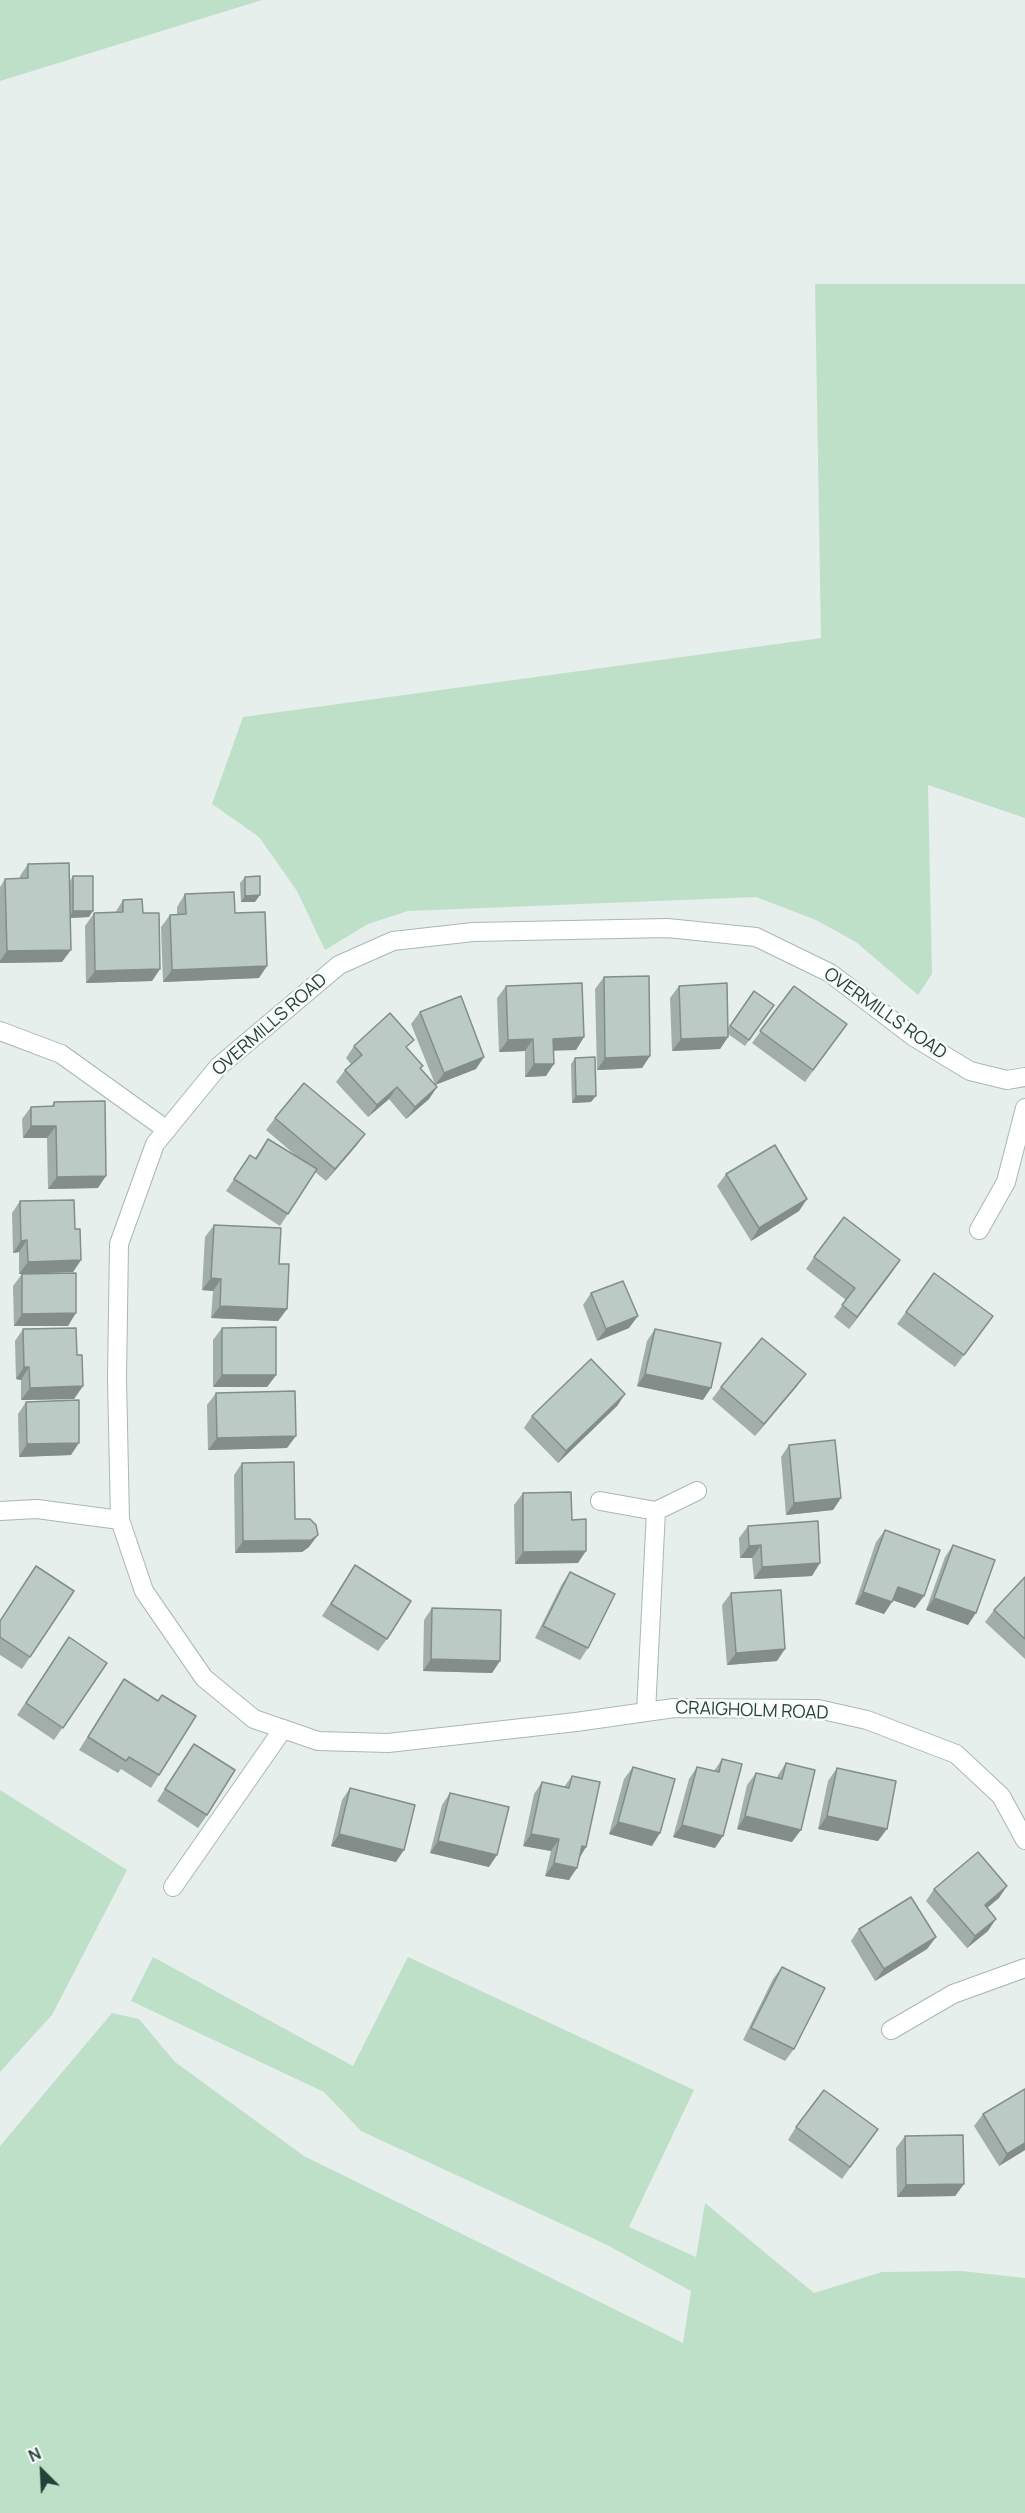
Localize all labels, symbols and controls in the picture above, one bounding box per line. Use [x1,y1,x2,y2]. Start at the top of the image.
street label: OVERMILLS ROAD [819,964,951,1064]
street label: OVERMILLS ROAD [208,969,332,1081]
street label: CRAIGHOLM ROAD [675,1698,829,1724]
north arrow [12,2441,72,2501]
text: N [25,2442,44,2467]

